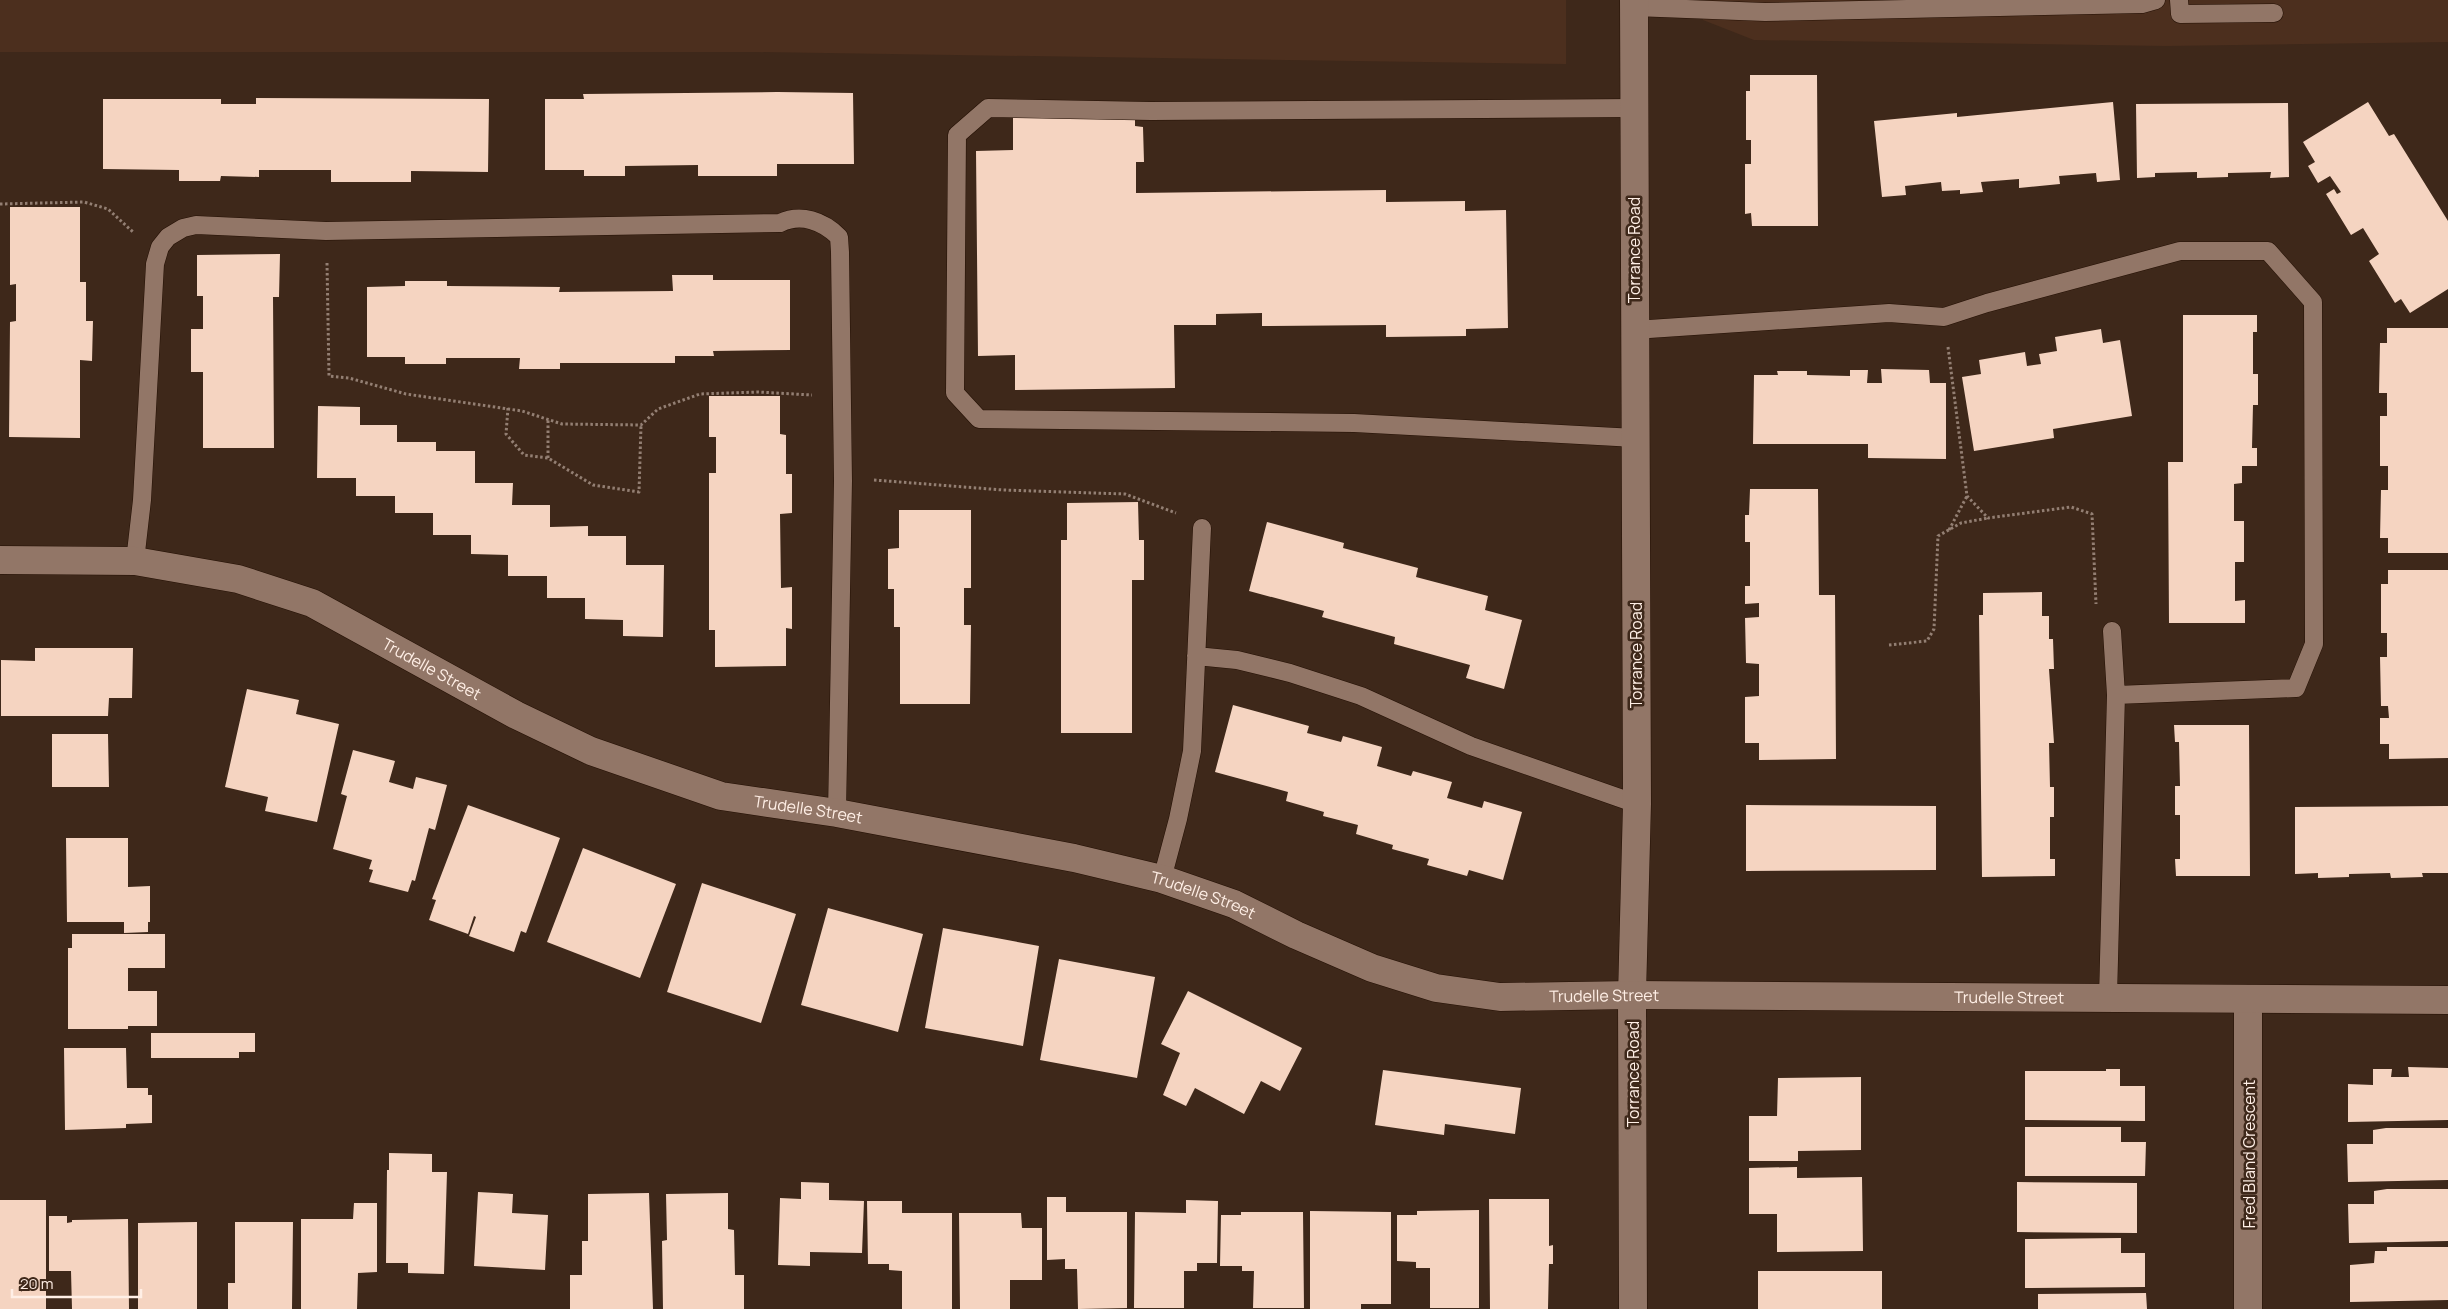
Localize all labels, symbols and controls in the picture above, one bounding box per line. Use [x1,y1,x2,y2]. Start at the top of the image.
street label: Torrance Road [1623,197,1645,303]
street label: Torrance Road [1625,602,1647,708]
street label: Trudelle Street [378,633,485,705]
street label: Trudelle Street [752,790,865,829]
street label: Trudelle Street [1149,866,1259,924]
street label: Trudelle Street [1549,984,1659,1007]
street label: Trudelle Street [1954,986,2064,1009]
street label: Torrance Road [1622,1021,1644,1127]
street label: Fred Bland Crescent [2238,1080,2260,1228]
scale bar [12,1266,141,1298]
text: 20 m [20,1273,53,1294]

